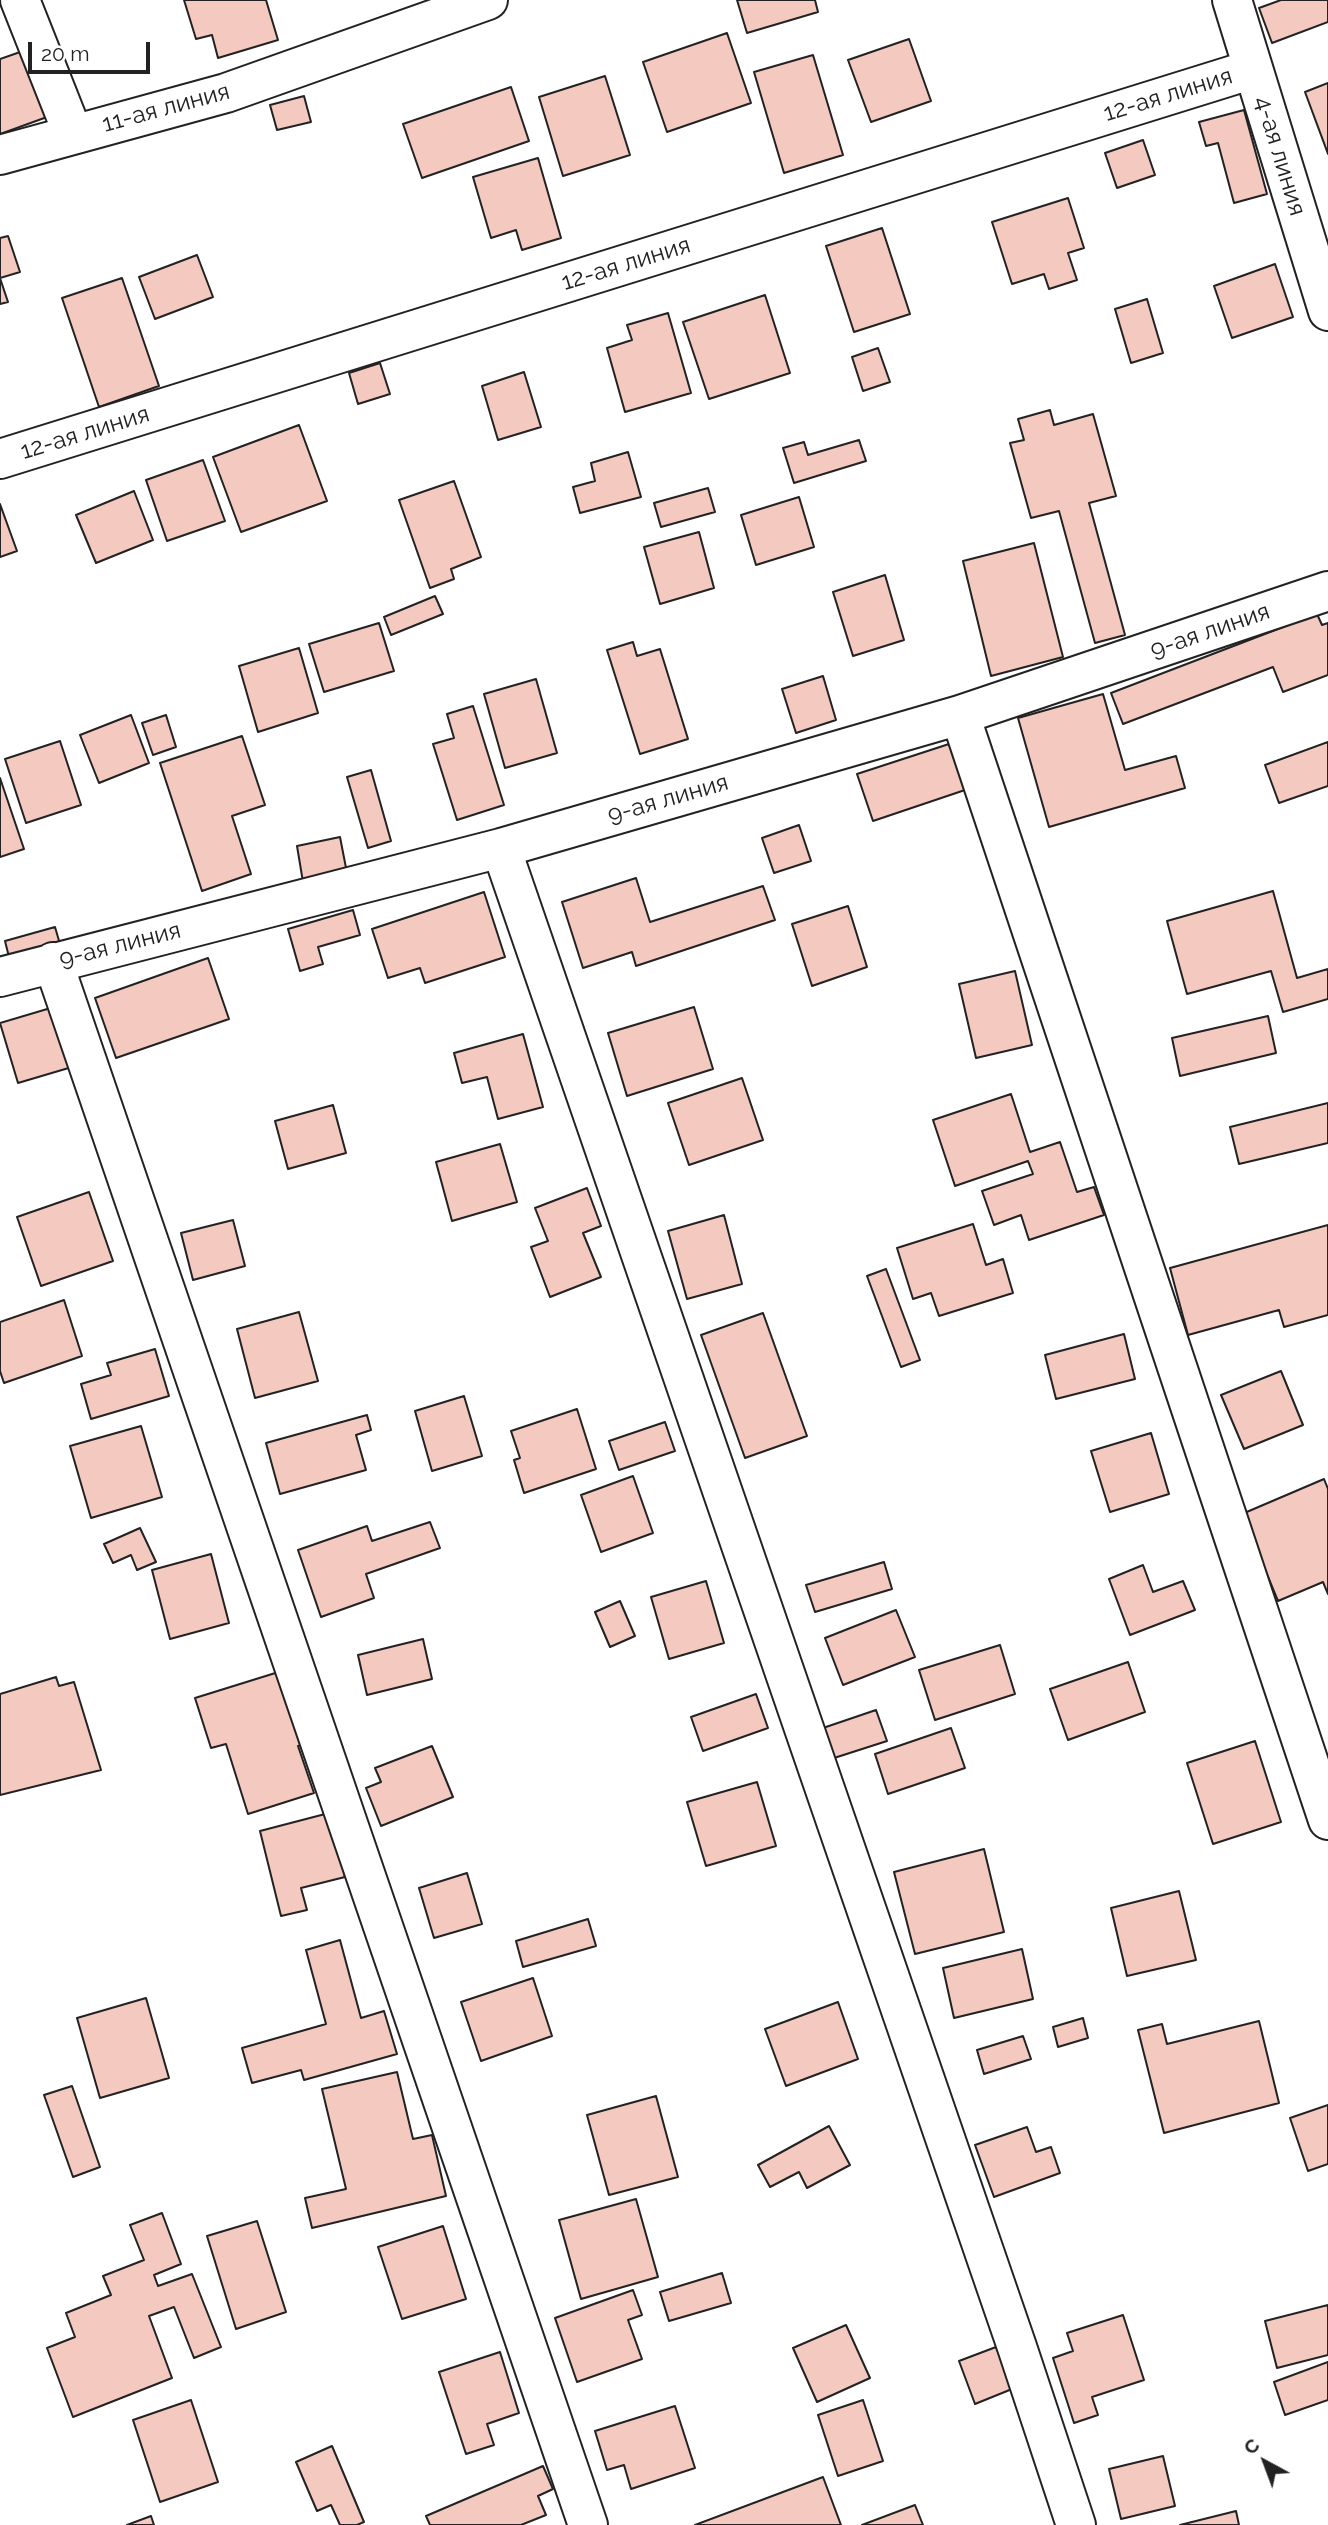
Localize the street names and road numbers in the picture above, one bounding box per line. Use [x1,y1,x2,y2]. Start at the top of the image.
street label: 12-ая линия [1100,62,1236,128]
street label: 11-ая линия [99,77,233,139]
street label: 4-ая линия [1248,93,1312,219]
street label: 12-ая линия [558,231,694,297]
street label: 12-ая линия [17,400,153,466]
street label: 9-ая линия [1146,597,1274,665]
street label: 9-ая линия [604,768,732,830]
street label: 9-ая линия [56,916,184,974]

